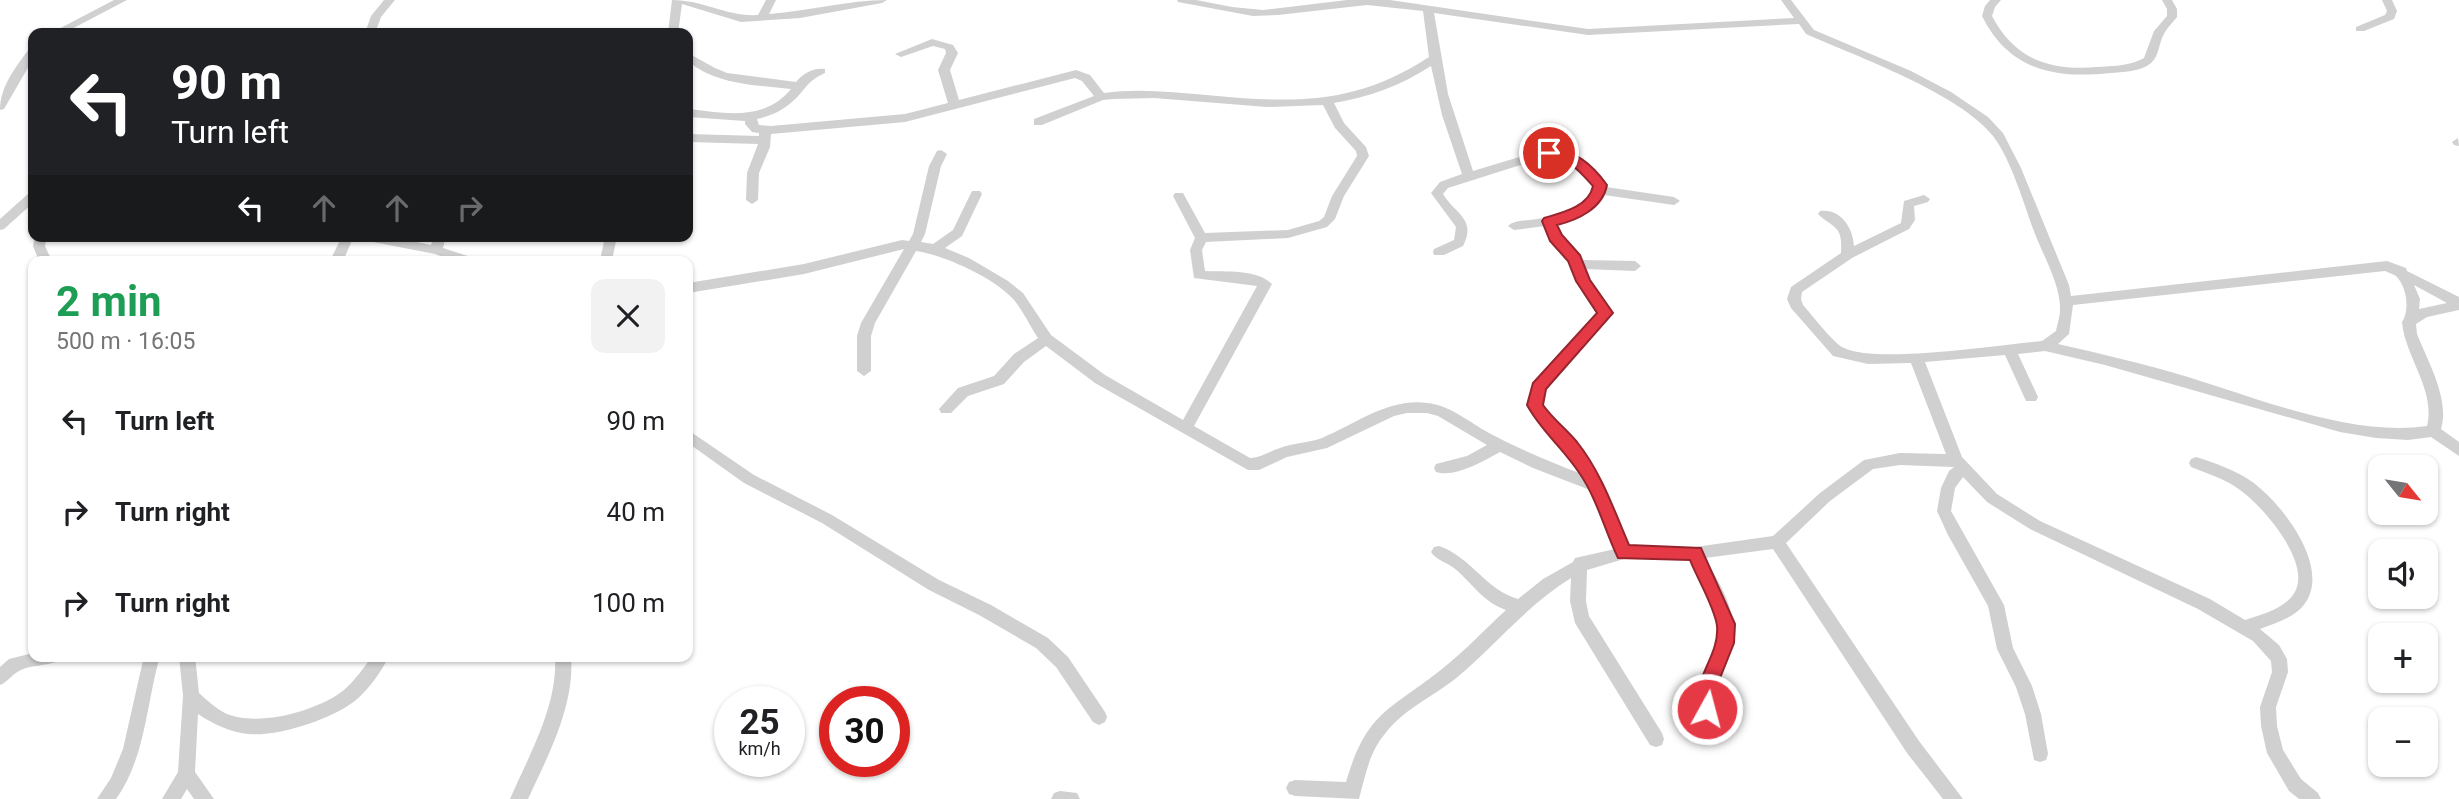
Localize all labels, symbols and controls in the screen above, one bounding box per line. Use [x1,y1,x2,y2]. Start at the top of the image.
text: 90 m [171,54,282,111]
icon: left [56,56,147,147]
text: Turn left [171,113,289,151]
pin [1519,123,1579,183]
icon: arrive [1530,134,1568,172]
icon: left [232,189,270,227]
icon: ahead [305,189,343,227]
icon: ahead [378,189,416,227]
icon: right [451,189,489,227]
text: 2 min [56,277,162,326]
button: close [591,279,665,353]
text: 500 m · 16:05 [56,328,195,355]
icon: left [56,402,94,440]
text: Turn left [115,406,214,436]
text: 90 m [607,406,665,436]
north arrow [2368,455,2438,525]
map controls [2368,455,2438,777]
icon: right [56,493,94,531]
text: Turn right [115,497,230,527]
text: 40 m [607,497,665,527]
button: sound [2368,539,2438,609]
icon: right [56,584,94,622]
text: Turn right [115,588,230,618]
text: 100 m [592,588,665,618]
button: + [2368,623,2438,693]
position arrow [1670,672,1744,746]
speed limit sign: 30 [819,686,910,777]
text: 25 [739,702,780,743]
button: − [2368,707,2438,777]
text: km/h [738,738,781,759]

